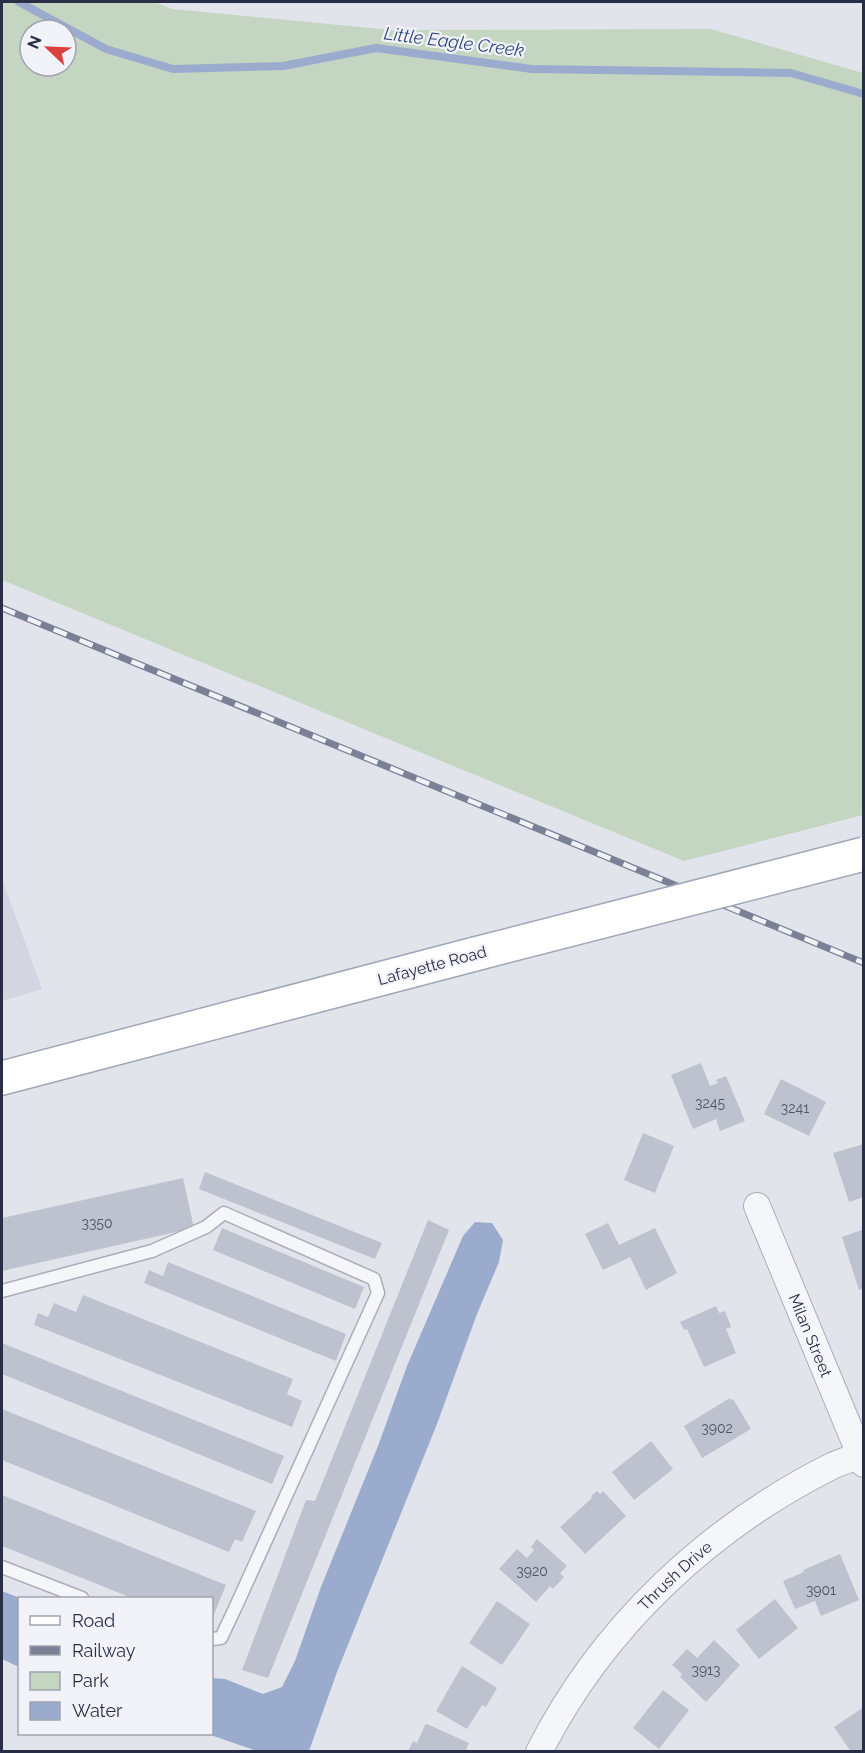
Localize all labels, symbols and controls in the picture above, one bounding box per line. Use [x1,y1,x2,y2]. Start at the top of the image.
north arrow [18,18,78,78]
water label: Little Eagle Creek [383,22,526,61]
text: N [24,33,46,52]
street label: Lafayette Road [376,942,489,989]
house number: 3245 [695,1095,725,1111]
house number: 3241 [781,1100,809,1116]
house number: 3350 [81,1215,113,1231]
street label: Milan Street [784,1291,836,1381]
house number: 3902 [701,1420,733,1436]
street label: Thrush Drive [634,1537,716,1615]
house number: 3920 [516,1563,548,1579]
house number: 3901 [806,1582,836,1598]
legend [18,1597,213,1735]
text: Road [72,1610,115,1631]
text: Railway [72,1640,136,1661]
house number: 3913 [691,1662,721,1678]
text: Park [72,1670,109,1691]
text: Water [72,1700,123,1721]

